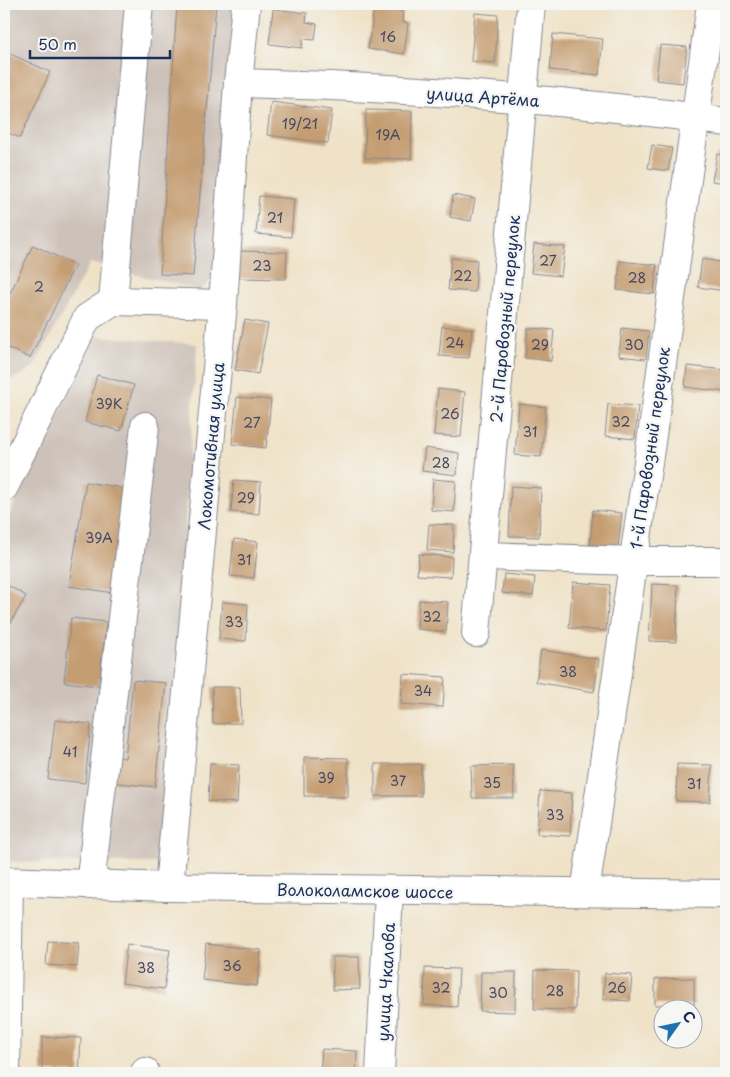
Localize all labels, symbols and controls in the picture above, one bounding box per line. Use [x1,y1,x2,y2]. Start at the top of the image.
house number: 16 [380,26,396,47]
scale bar [30,28,170,60]
text: 50 m [38,32,77,55]
street label: улица Артёма [426,80,541,112]
house number: 19/21 [282,113,318,134]
house number: 19А [376,124,401,145]
house number: 21 [267,207,283,228]
street label: 2-й Паровозный переулок [483,214,525,424]
house number: 27 [539,250,557,271]
house number: 23 [253,255,271,276]
house number: 22 [454,265,472,286]
house number: 28 [628,267,646,288]
house number: 2 [34,276,44,297]
house number: 24 [446,332,464,353]
house number: 29 [531,334,549,355]
house number: 30 [624,334,644,355]
street label: 1-й Паровозный переулок [623,345,675,551]
street label: Локомотивная улица [191,361,229,531]
house number: 39К [96,393,123,414]
house number: 26 [440,403,460,424]
house number: 32 [612,411,630,432]
house number: 27 [243,412,261,433]
house number: 31 [523,421,537,442]
house number: 28 [432,452,450,473]
house number: 29 [237,487,255,508]
house number: 39А [85,527,113,548]
house number: 31 [237,549,251,570]
house number: 32 [423,606,441,627]
house number: 33 [225,611,243,632]
house number: 38 [559,661,577,682]
house number: 34 [414,680,432,701]
house number: 41 [63,741,77,762]
house number: 39 [317,767,335,788]
house number: 37 [390,770,407,791]
house number: 35 [483,772,501,793]
house number: 31 [687,773,701,794]
house number: 33 [546,804,564,825]
street label: Волоколамское шоссе [276,876,454,904]
street label: улица Чкалова [370,922,400,1042]
house number: 36 [222,955,242,976]
house number: 38 [137,957,155,978]
house number: 32 [432,977,450,998]
house number: 26 [607,977,627,998]
house number: 28 [546,980,564,1001]
house number: 30 [488,982,508,1003]
north arrow [652,1000,702,1050]
text: С [678,1007,701,1027]

